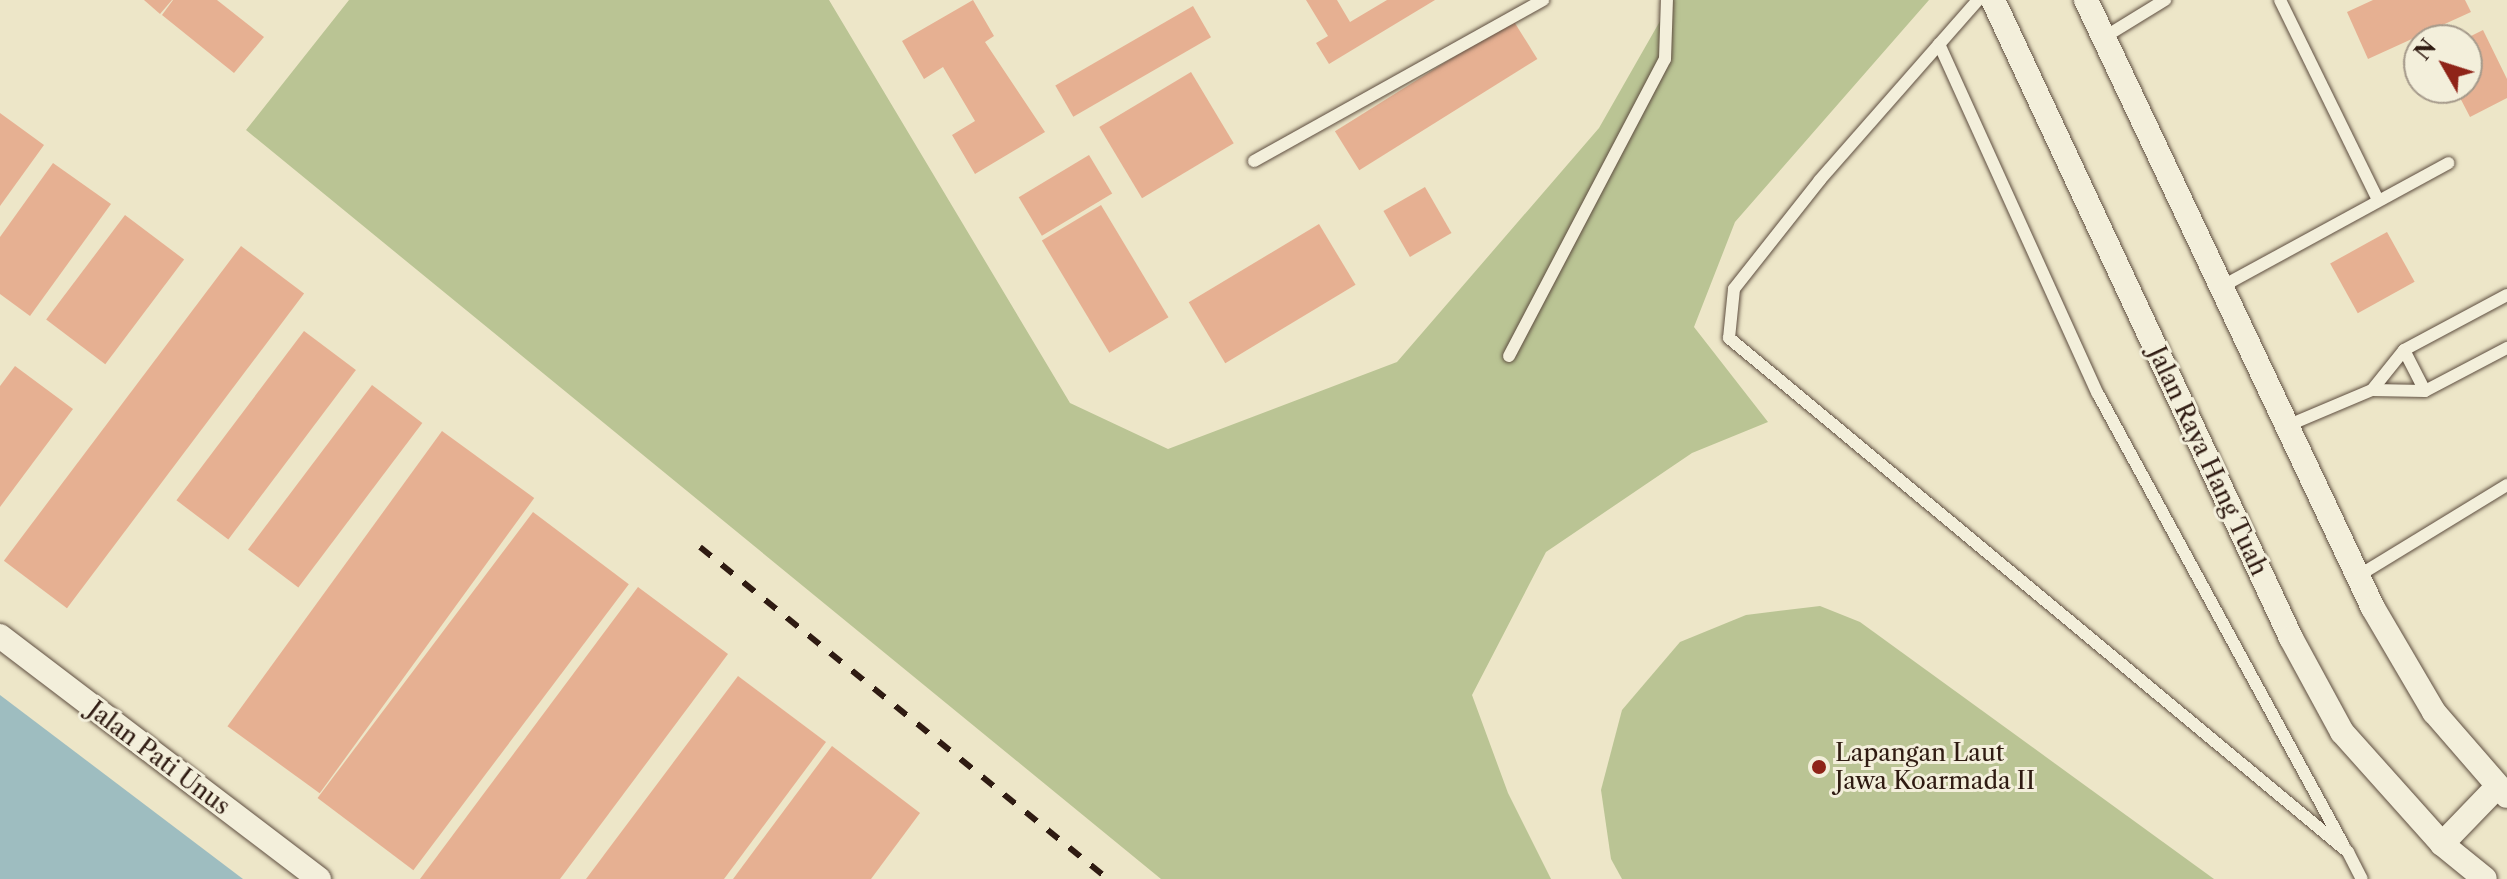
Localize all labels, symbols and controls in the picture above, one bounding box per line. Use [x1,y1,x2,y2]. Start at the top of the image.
north arrow [2403,24,2483,104]
text: N [2409,34,2442,66]
street label: Jalan Raya Hang Tuah [2142,342,2274,580]
street label: Jalan Pati Unus [82,695,236,821]
place label: Lapangan Laut Jawa Koarmada II [1835,739,2035,795]
marker: Lapangan Laut Jawa Koarmada II [1810,758,1828,776]

